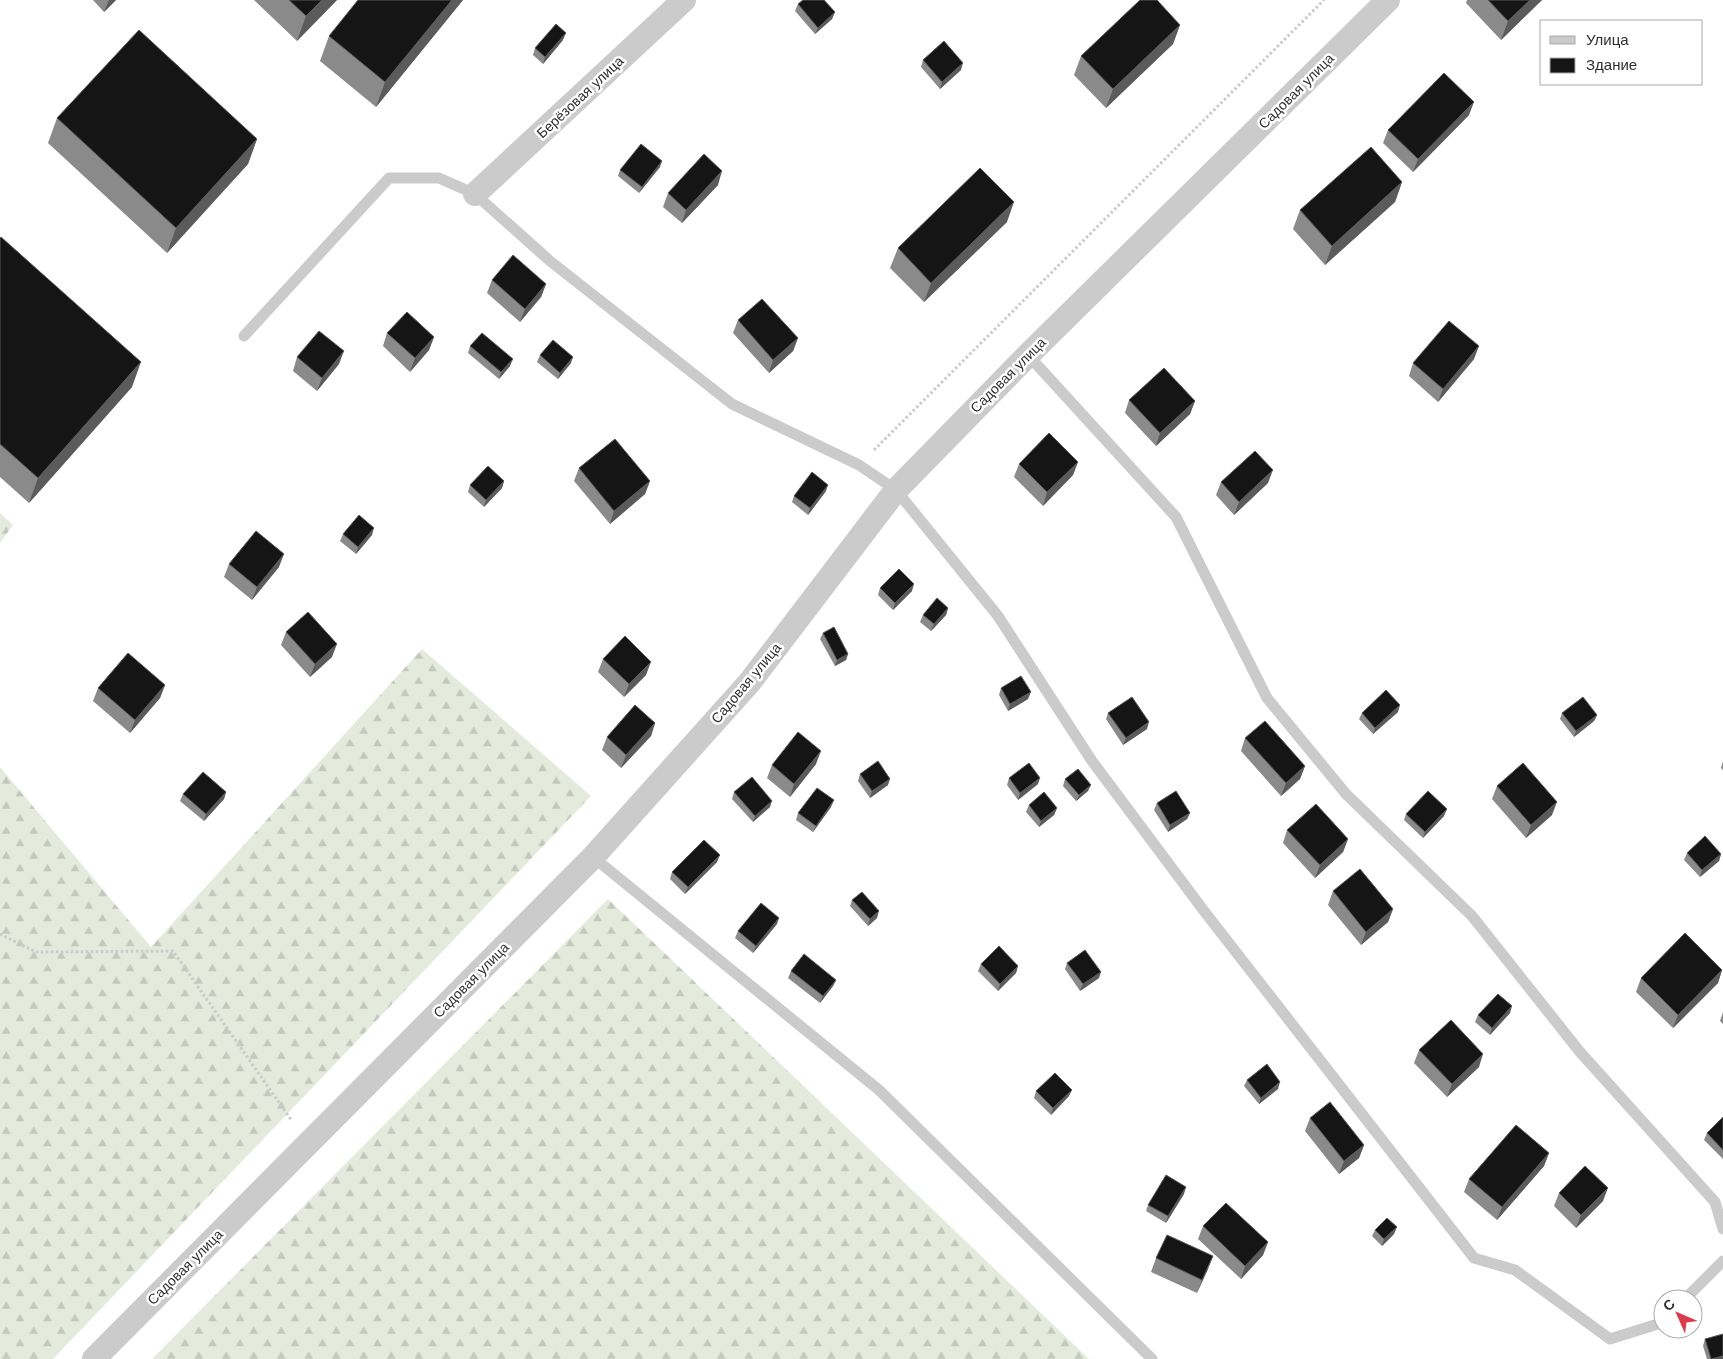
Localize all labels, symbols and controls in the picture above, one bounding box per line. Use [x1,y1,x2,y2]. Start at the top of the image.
legend [1540,20,1703,85]
text: Улица [1586,31,1629,49]
street label: Садовая улица [1255,50,1337,132]
street label: Берёзовая улица [533,53,627,141]
text: Здание [1586,56,1637,74]
street label: Садовая улица [967,334,1049,416]
street label: Садовая улица [708,639,784,726]
street label: Садовая улица [430,939,512,1021]
street label: Садовая улица [144,1226,226,1308]
north arrow [1653,1289,1703,1339]
text: С [1660,1296,1678,1314]

